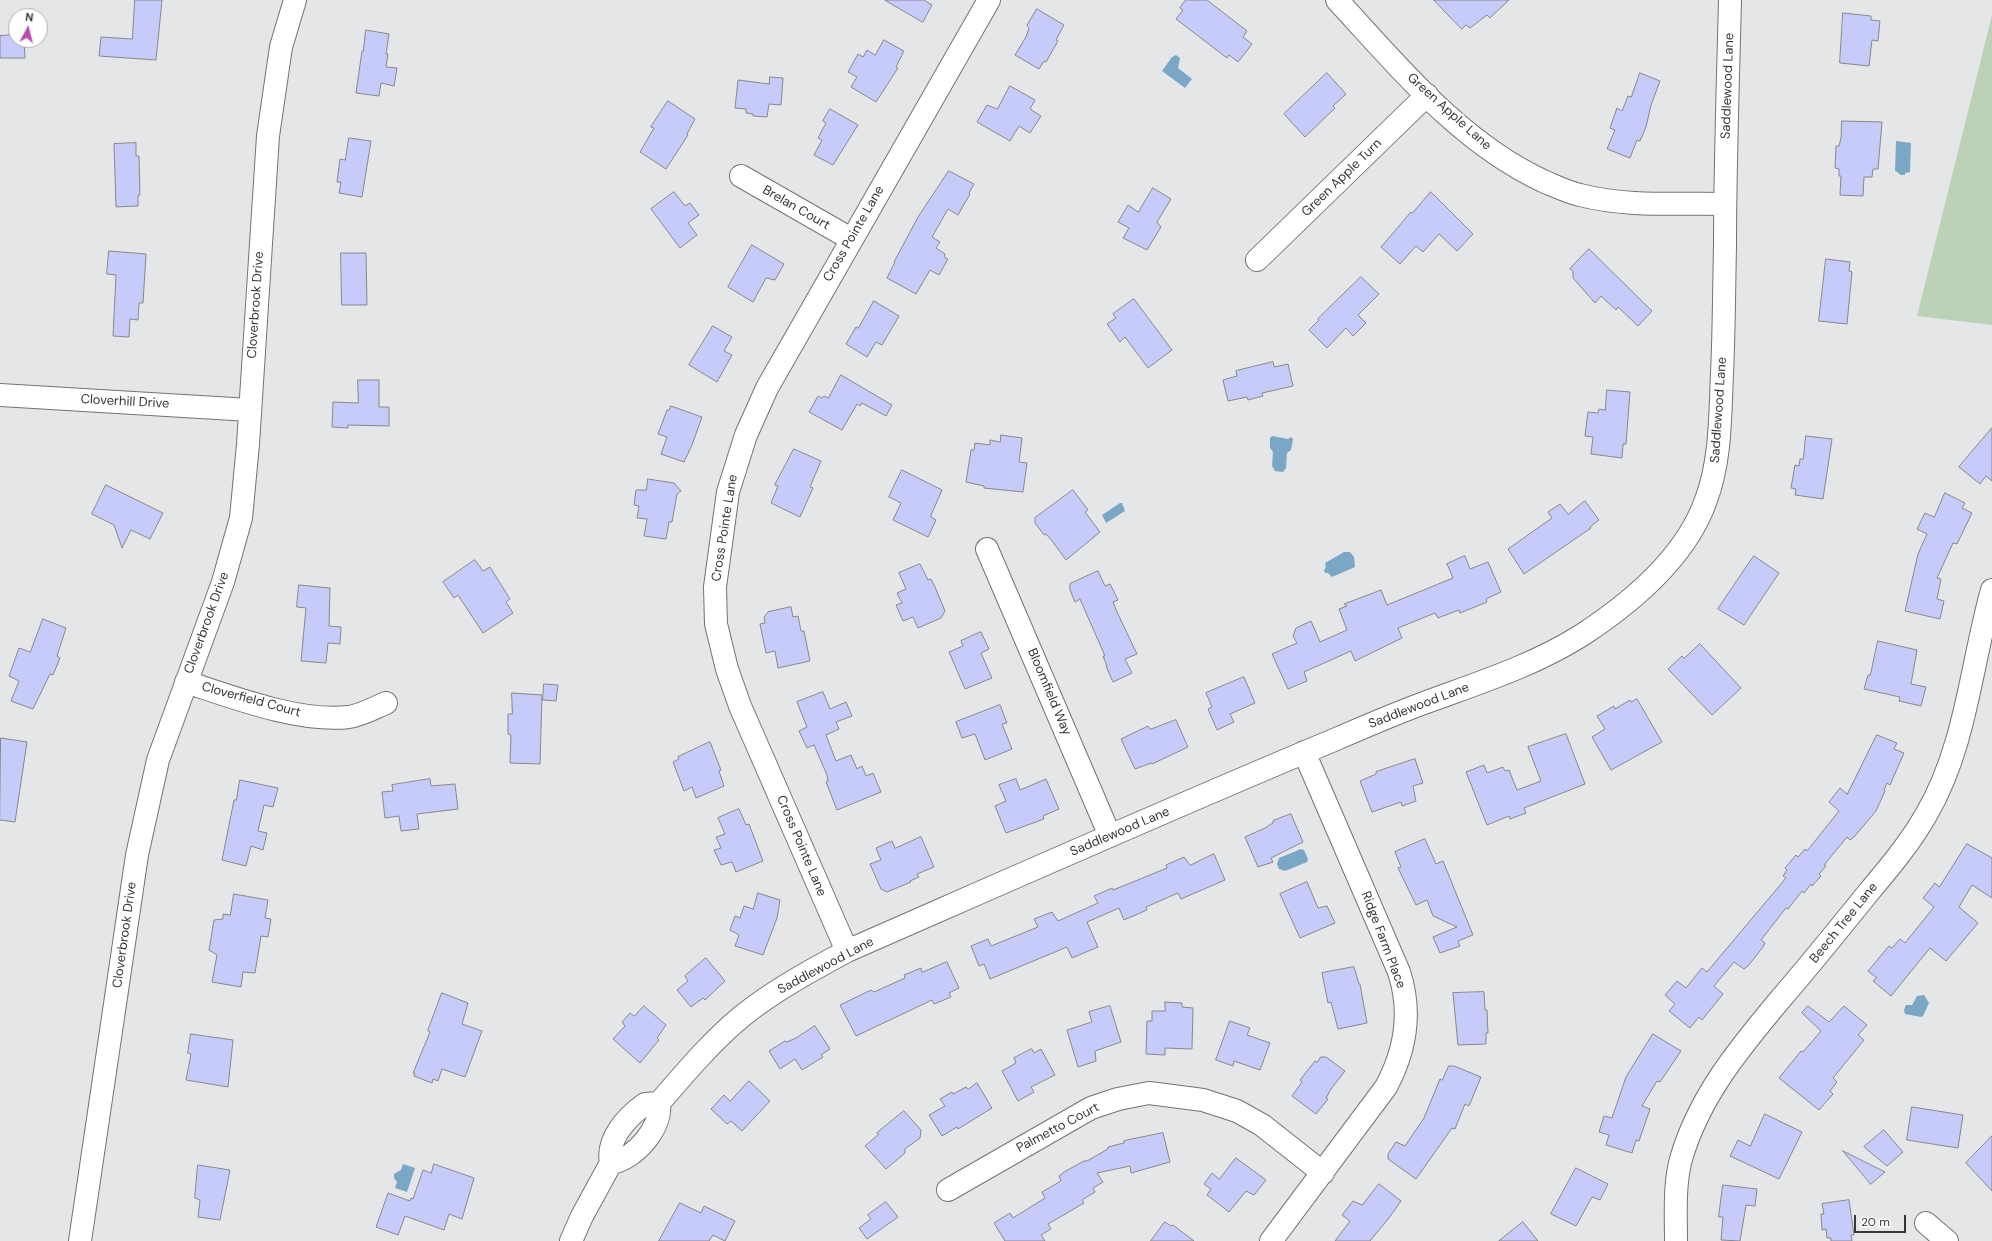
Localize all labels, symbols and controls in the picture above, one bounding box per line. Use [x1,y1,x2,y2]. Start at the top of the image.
north arrow [8,8,48,48]
text: N [25,10,34,25]
street label: Saddlewood Lane [1718,33,1738,139]
street label: Green Apple Lane [1404,70,1494,154]
street label: Green Apple Turn [1299,136,1385,220]
street label: Brelan Court [760,182,832,234]
street label: Cross Pointe Lane [820,183,888,285]
street label: Cloverbrook Drive [244,251,268,359]
street label: Saddlewood Lane [1708,356,1730,464]
street label: Cloverhill Drive [80,392,170,412]
street label: Cross Pointe Lane [709,473,741,583]
street label: Cloverbrook Drive [181,570,233,676]
street label: Bloomfield Way [1024,646,1074,738]
street label: Cloverfield Court [200,679,302,721]
street label: Saddlewood Lane [1367,680,1471,732]
street label: Cross Pointe Lane [773,793,829,899]
street label: Saddlewood Lane [1068,804,1172,860]
street label: Beech Tree Lane [1807,880,1881,966]
street label: Cloverbrook Drive [110,881,140,989]
street label: Ridge Farm Place [1357,889,1409,991]
street label: Saddlewood Lane [775,934,877,998]
street label: Palmetto Court [1014,1100,1102,1156]
scale bar [1856,1207,1908,1233]
text: 20 m [1861,1214,1890,1230]

